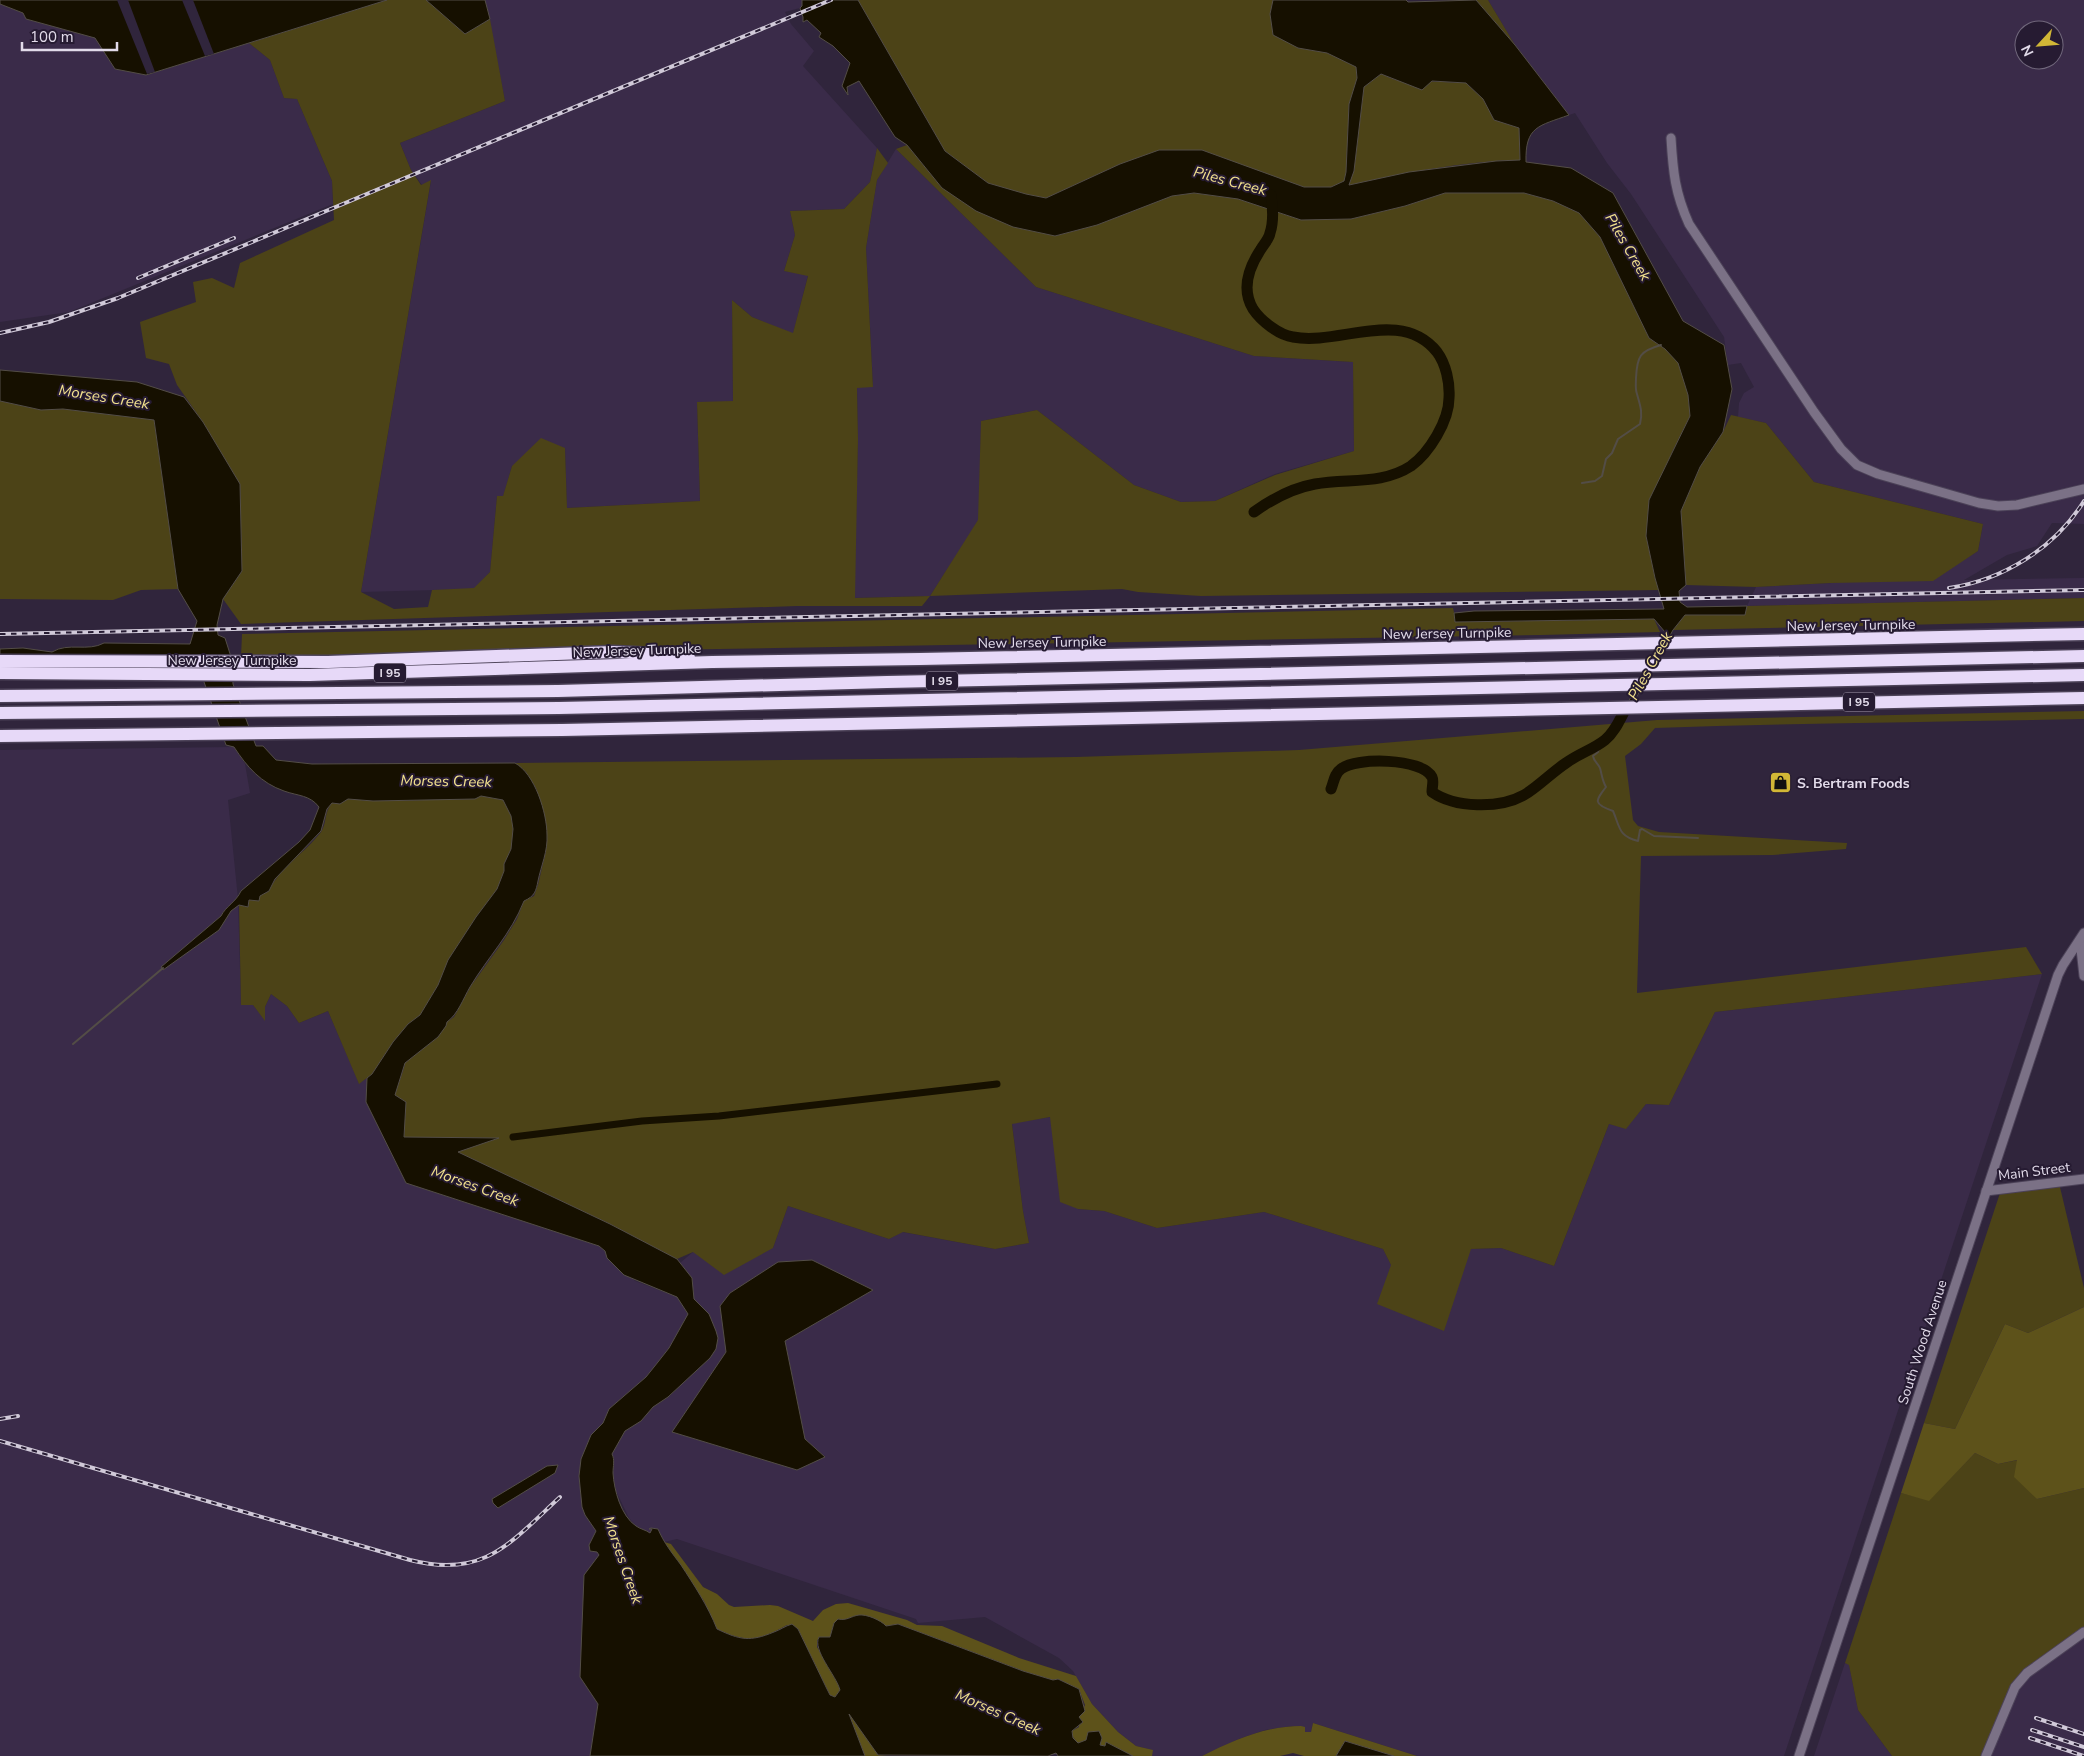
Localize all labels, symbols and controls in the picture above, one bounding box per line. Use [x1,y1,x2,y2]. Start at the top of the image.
scale bar [22,20,118,52]
north arrow [2014,20,2064,70]
text: 100 m [30,27,74,47]
text: N [2017,42,2039,59]
water label: Piles Creek [1191,162,1269,201]
water label: Piles Creek [1601,209,1656,285]
water label: Morses Creek [57,380,151,414]
street label: New Jersey Turnpike [1786,615,1916,636]
street label: New Jersey Turnpike [1382,623,1512,644]
water label: Piles Creek [1623,628,1677,704]
street label: New Jersey Turnpike [977,632,1107,653]
street label: New Jersey Turnpike [572,639,702,662]
street label: New Jersey Turnpike [168,651,296,670]
road number: I 95 [374,664,406,682]
road number: I 95 [926,671,958,690]
road number: I 95 [1843,692,1875,712]
water label: Morses Creek [400,770,492,792]
shop icon: S. Bertram Foods [1769,771,1793,795]
place label: S. Bertram Foods [1797,774,1910,793]
street label: Main Street [1997,1158,2071,1185]
water label: Morses Creek [429,1161,522,1211]
street label: South Wood Avenue [1893,1277,1952,1407]
water label: Morses Creek [599,1513,648,1607]
water label: Morses Creek [952,1684,1044,1740]

